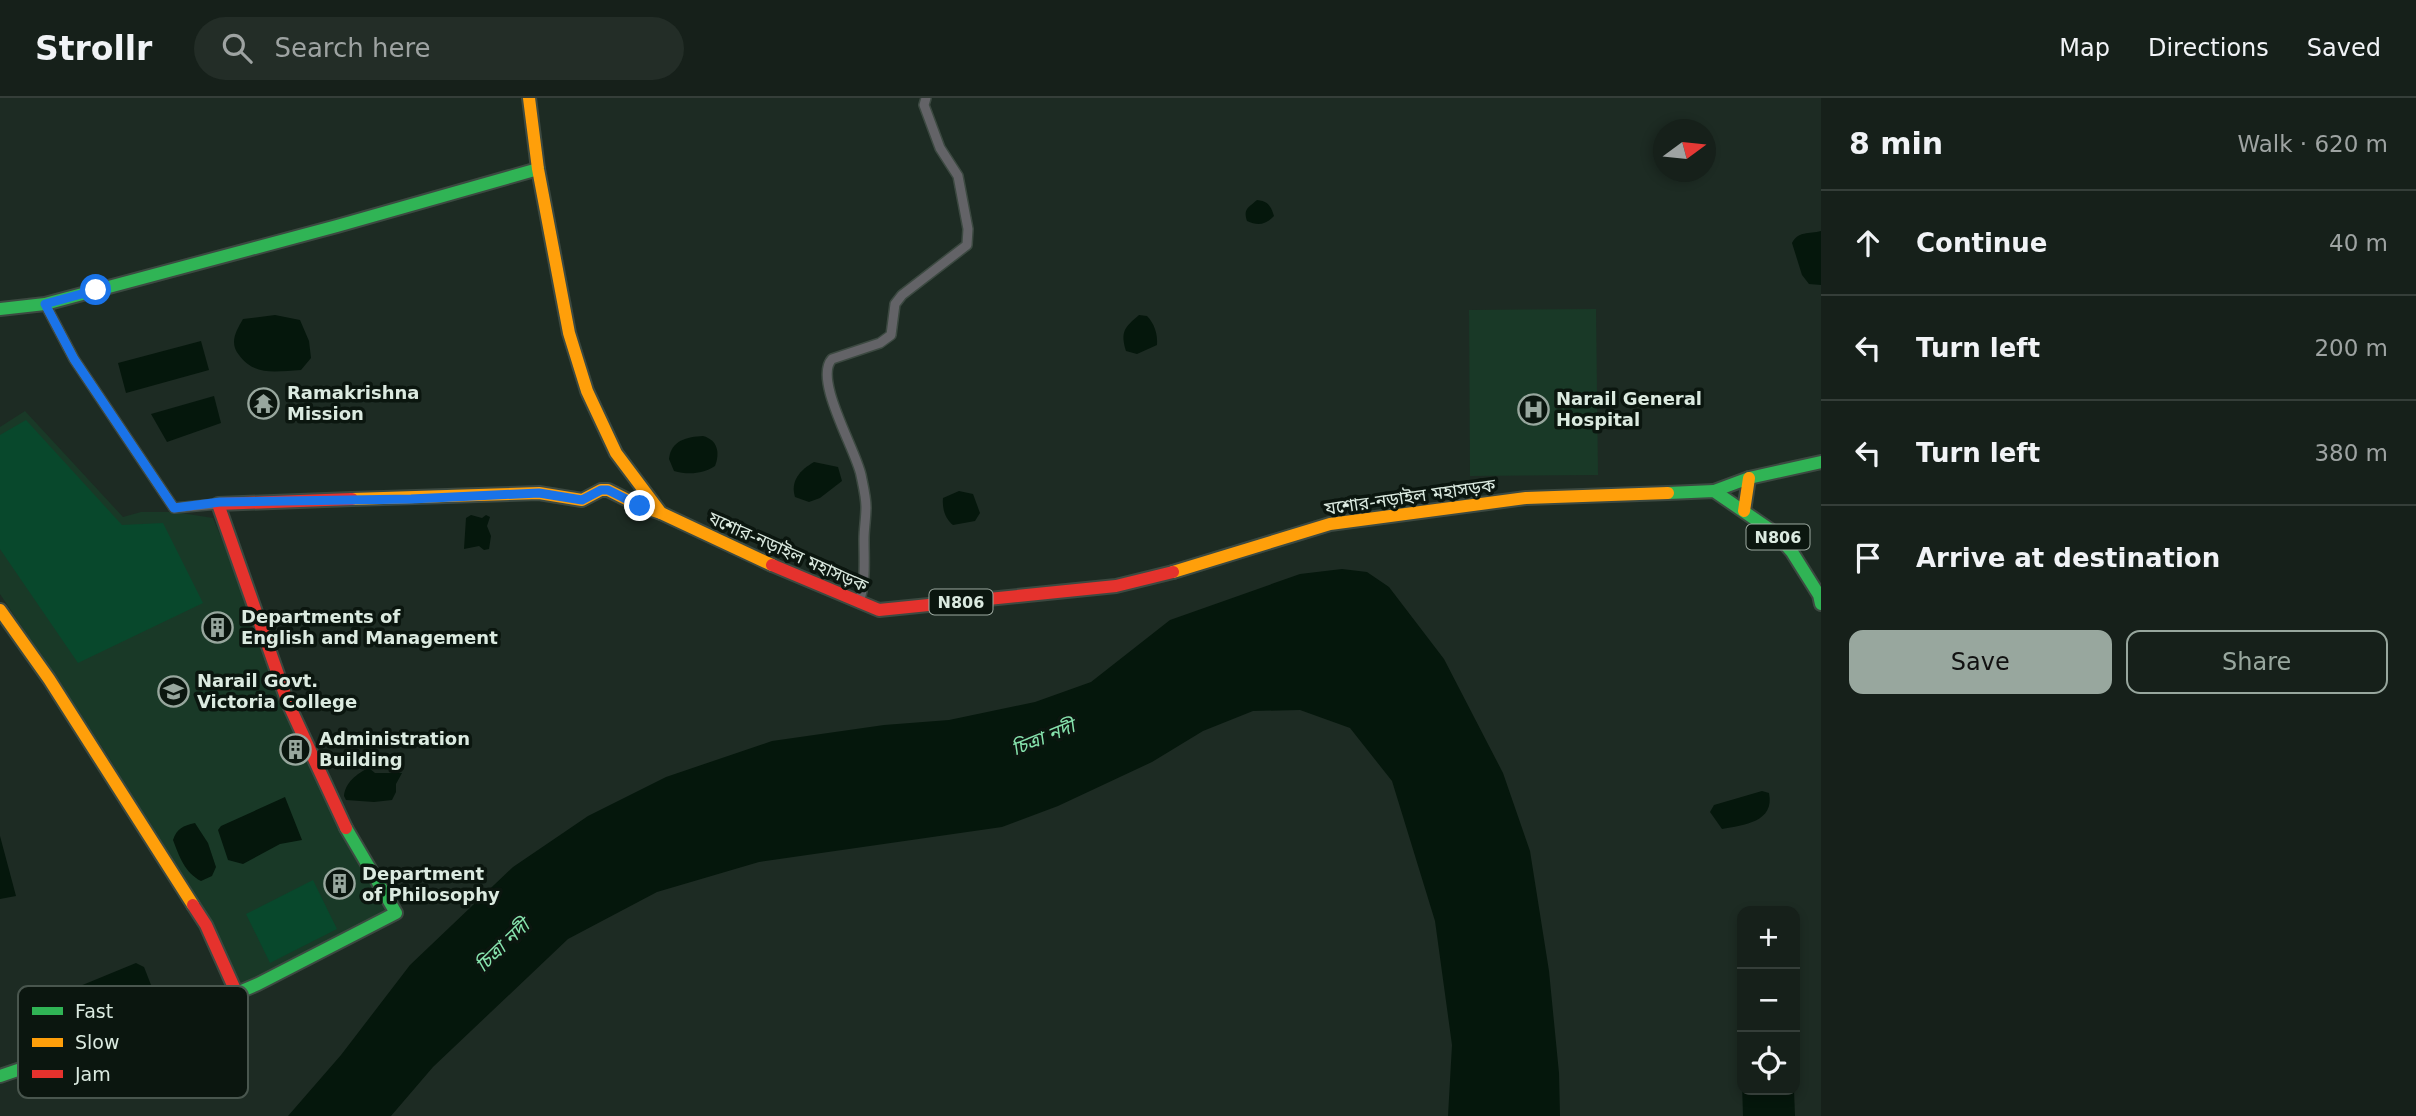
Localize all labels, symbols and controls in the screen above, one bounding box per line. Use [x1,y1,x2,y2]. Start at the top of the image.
search box [194,17,684,80]
text: Strollr [35,29,152,68]
icon: search [218,29,256,67]
text: Search here [274,33,431,63]
text: Map [2059,34,2110,62]
text: Directions [2148,34,2269,62]
text: Saved [2307,34,2381,62]
north arrow [1653,119,1716,182]
text: 8 min [1849,126,1943,161]
text: Walk · 620 m [2237,131,2388,157]
icon: ahead [1849,224,1887,262]
text: Continue [1916,228,2047,258]
text: 40 m [2329,230,2388,256]
route start [80,274,111,305]
icon: left [1849,329,1887,367]
text: Turn left [1916,333,2040,363]
text: 200 m [2314,335,2388,361]
place label: Ramakrishna Mission [287,382,419,424]
temple icon: Ramakrishna Mission [247,386,281,420]
place label: Narail General Hospital [1556,388,1702,430]
hospital icon: Narail General Hospital [1516,392,1550,426]
icon: left [1849,434,1887,472]
text: Turn left [1916,438,2040,468]
text: 380 m [2314,440,2388,466]
street label: যশোর-নড়াইল মহাসড়ক [1322,474,1497,519]
route end [624,490,655,521]
street label: যশোর-নড়াইল মহাসড়ক [704,507,872,596]
road number: N806 [1746,524,1810,550]
icon: arrive [1849,539,1887,577]
text: Arrive at destination [1916,543,2220,573]
road number: N806 [930,589,992,614]
place label: Departments of English and Management [241,606,498,648]
building icon: Departments of English and Management [201,610,235,644]
button: Save [1849,630,2112,694]
button: Share [2126,630,2388,694]
place label: Narail Govt. Victoria College [197,670,357,712]
school or university icon: Narail Govt. Victoria College [157,674,191,708]
water label: চিত্রা নদী [1008,713,1081,760]
place label: Administration Building [319,728,470,770]
building icon: Administration Building [279,732,313,766]
place label: Department of Philosophy [362,863,500,905]
building icon: Department of Philosophy [322,867,356,901]
map controls [1737,906,1800,1095]
button: + [1737,906,1800,969]
water label: চিত্রা নদী [471,911,536,976]
button: − [1737,969,1800,1032]
legend [18,986,248,1098]
text: Fast [75,1000,113,1022]
text: Slow [75,1031,120,1053]
button: locate [1737,1032,1800,1095]
text: Jam [74,1063,111,1085]

